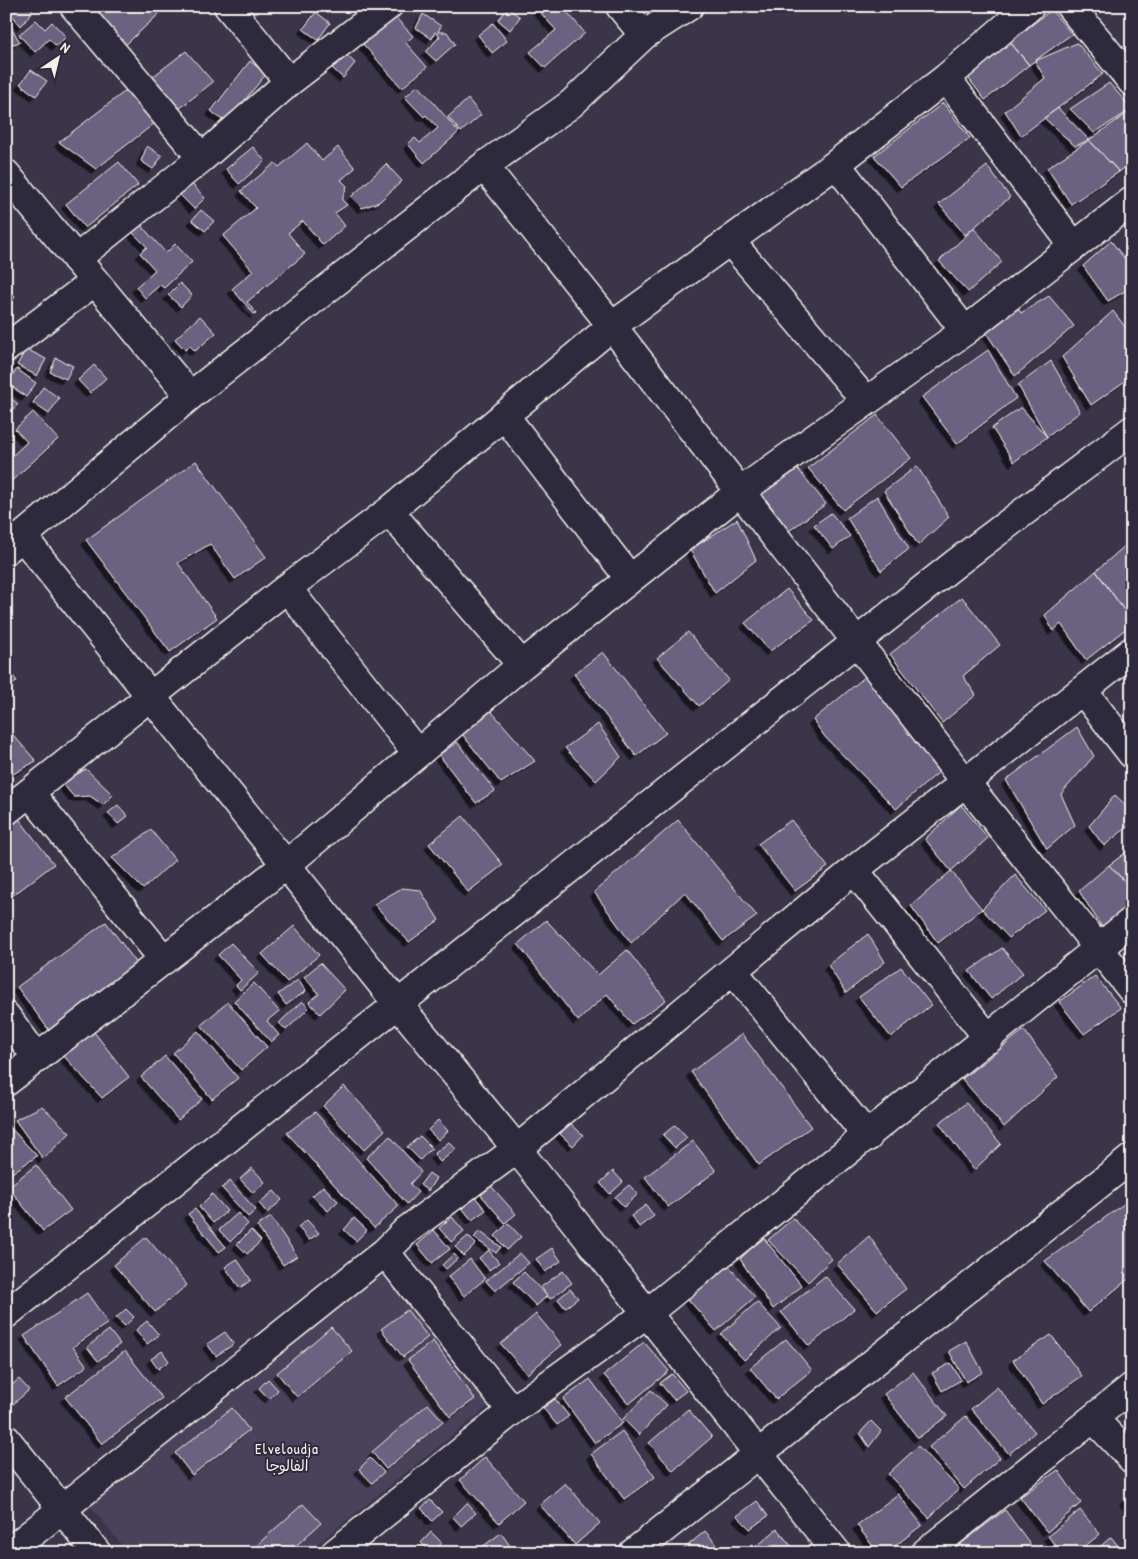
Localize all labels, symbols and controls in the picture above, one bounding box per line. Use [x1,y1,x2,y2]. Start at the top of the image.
north arrow [32,32,82,82]
text: N [57,37,75,57]
district label: Elveloudja الفالوجا [255,1438,319,1476]

